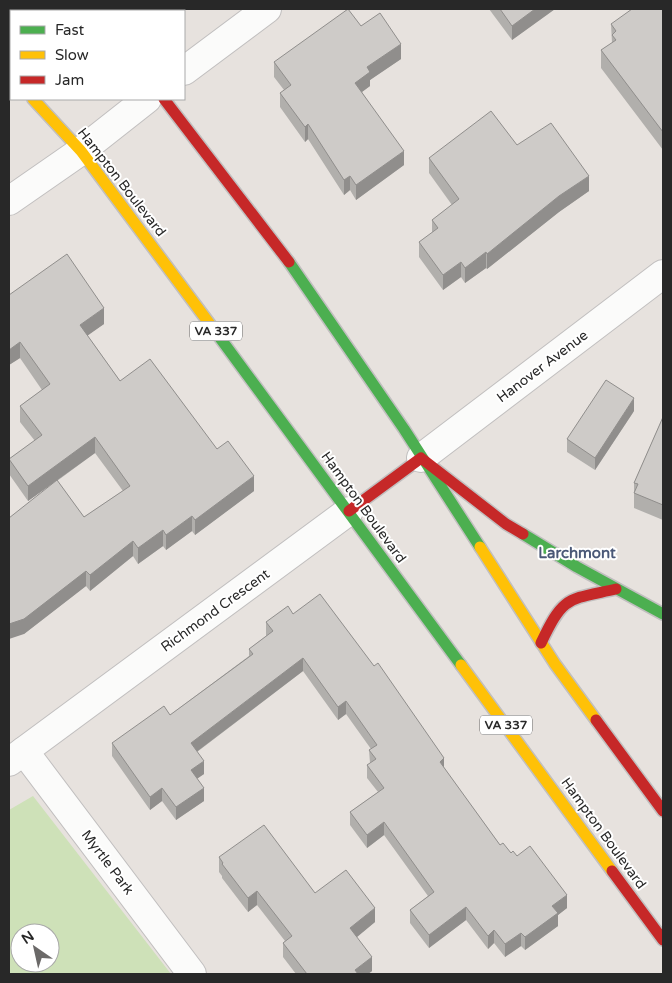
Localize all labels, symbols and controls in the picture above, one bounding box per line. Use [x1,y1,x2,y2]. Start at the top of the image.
legend [10,10,185,100]
text: Fast [55,21,85,39]
text: Slow [55,46,89,64]
text: Jam [55,71,84,89]
street label: Hampton Boulevard [74,125,169,240]
road number: VA 337 [190,322,242,341]
street label: Hanover Avenue [493,327,591,406]
street label: Hampton Boulevard [318,448,410,566]
district label: Larchmont [538,544,616,562]
street label: Richmond Crescent [158,565,274,656]
road number: VA 337 [480,716,532,734]
street label: Hampton Boulevard [558,774,650,892]
street label: Myrtle Park [78,827,138,898]
north arrow [10,923,60,973]
text: N [19,927,37,948]

